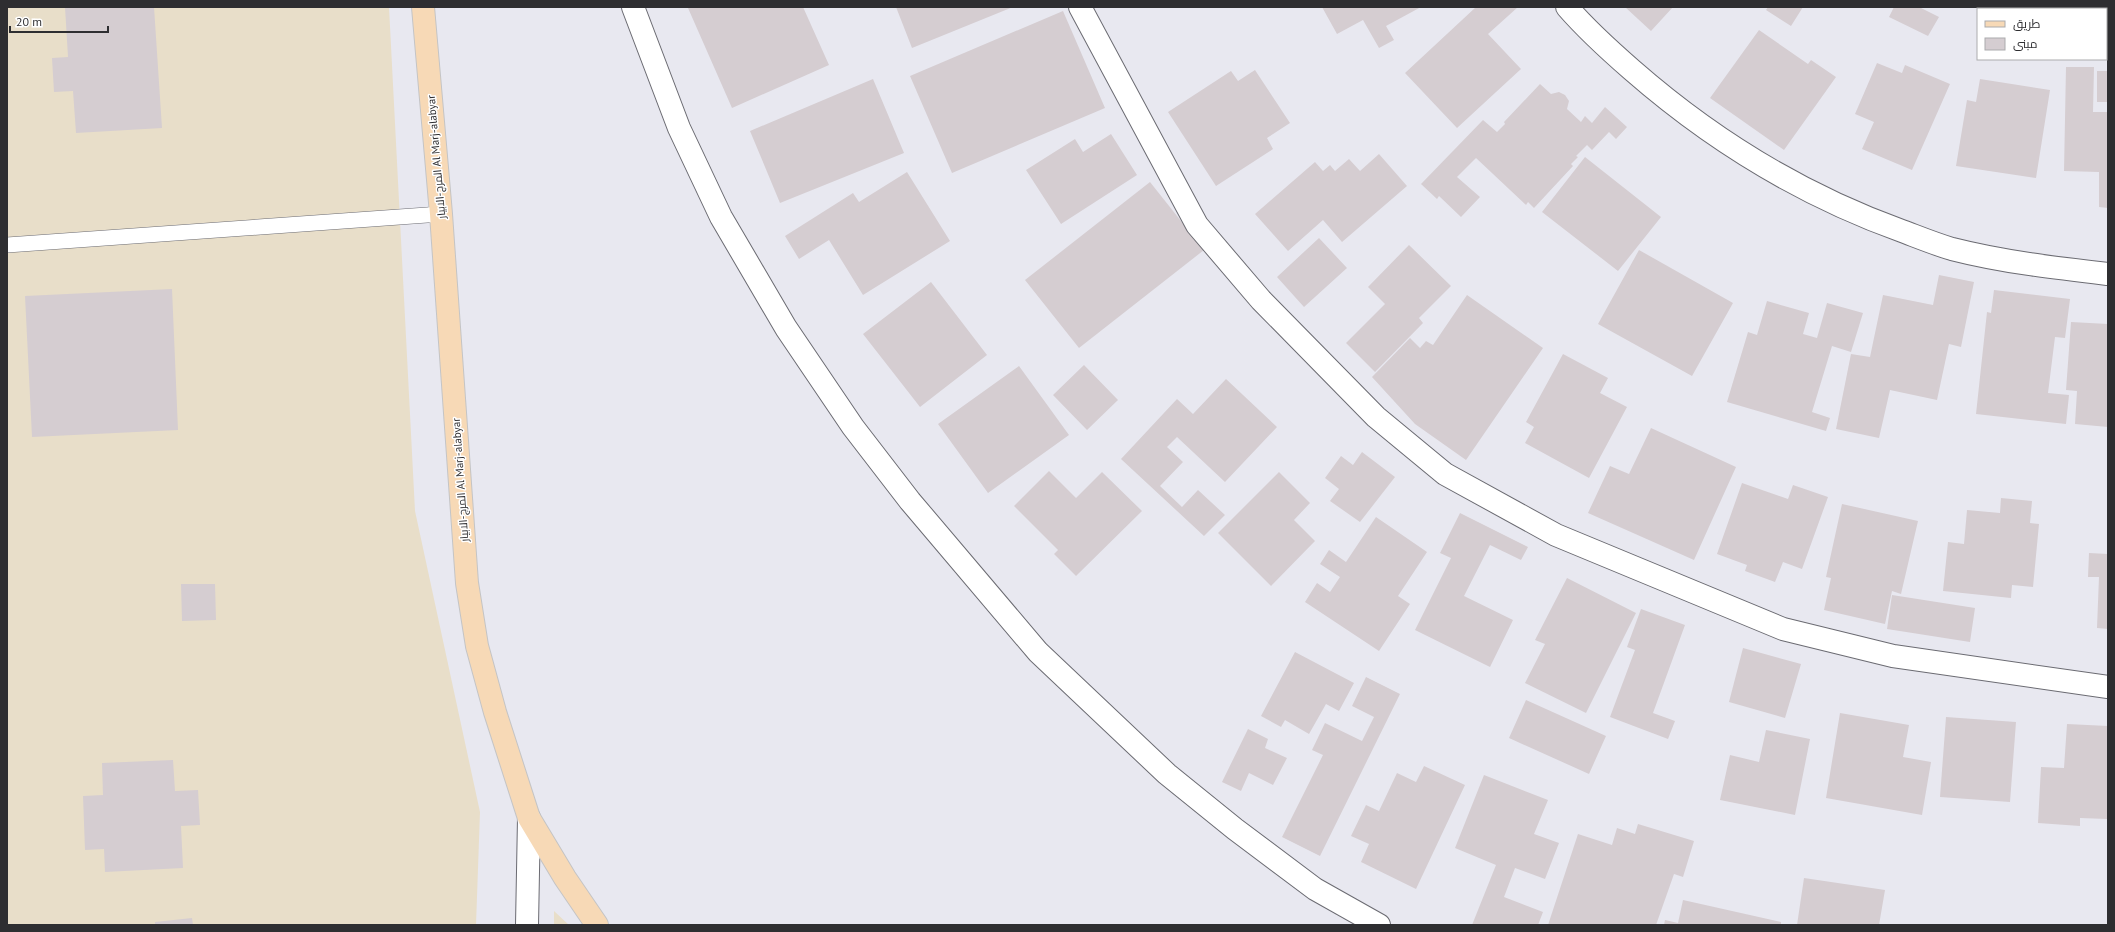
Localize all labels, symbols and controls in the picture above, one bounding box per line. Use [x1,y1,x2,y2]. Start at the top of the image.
scale bar [10,8,108,34]
legend [1977,8,2107,60]
text: 20 m [16,14,42,29]
text: طريق [2013,16,2041,31]
text: مبنى [2013,36,2038,51]
street label: المرج-الابيار Al Marj-alabyar [424,94,449,220]
street label: المرج-الابيار Al Marj-alabyar [449,417,472,543]

